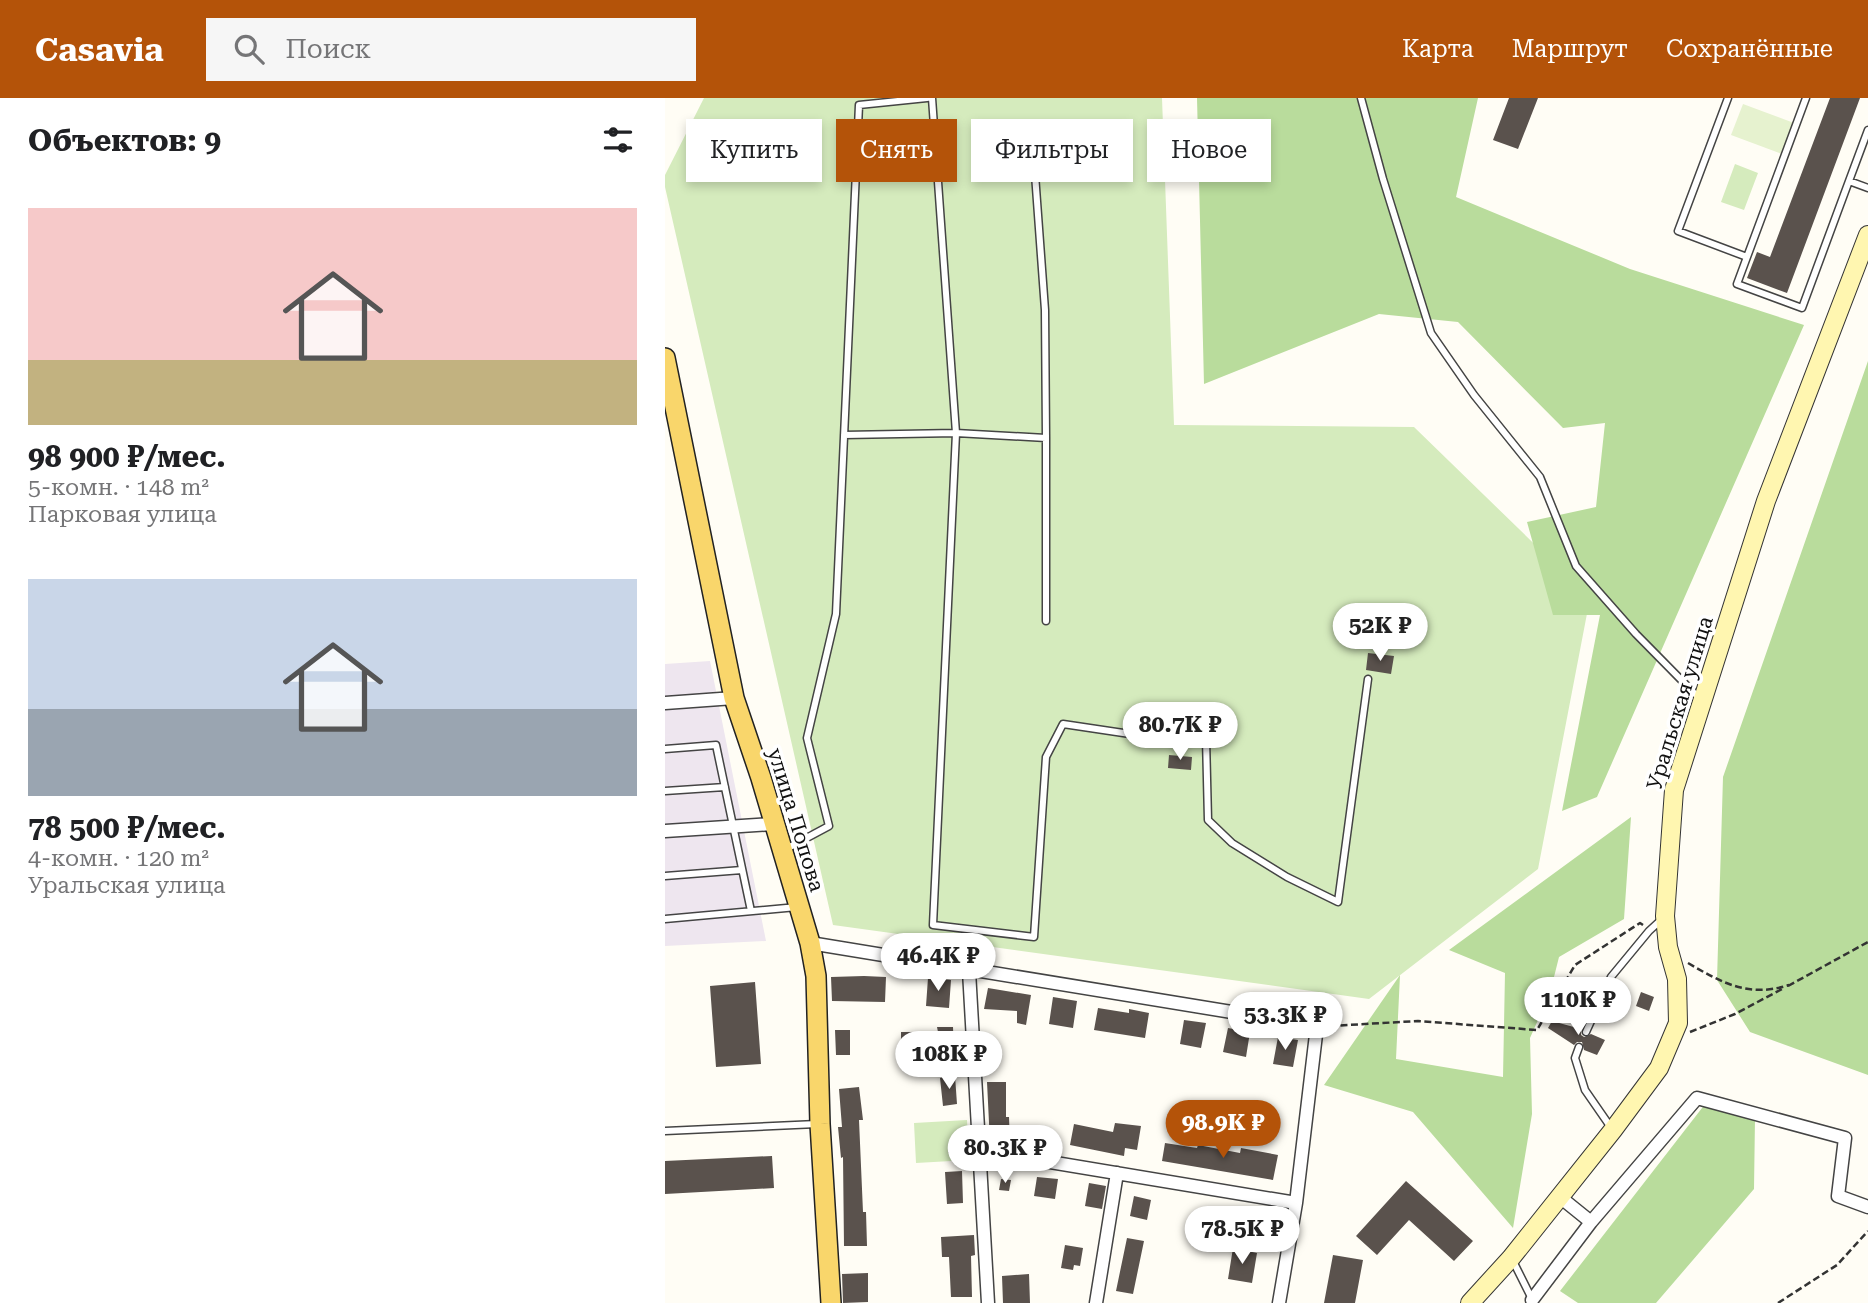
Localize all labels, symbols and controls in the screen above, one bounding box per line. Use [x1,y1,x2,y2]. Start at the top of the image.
search box [206,18,696,81]
text: Casavia [35,30,164,69]
icon: search [230,30,268,68]
text: Поиск [286,34,371,64]
text: Карта [1402,35,1474,63]
text: Маршрут [1512,35,1628,63]
text: Сохранённые [1666,35,1833,63]
chip: Купить [686,119,822,182]
chip: Снять [836,119,957,182]
chip: Фильтры [971,119,1133,182]
chip: Новое [1147,119,1271,182]
icon: filters [599,121,637,159]
text: Объектов: 9 [28,123,221,158]
icon: home [270,253,396,379]
text: 98 900 ₽/мес. [28,439,226,474]
text: 5-комн. · 148 m² [28,474,209,501]
text: Парковая улица [28,501,217,528]
pin: 52K ₽ [1331,603,1429,663]
text: 52K ₽ [1349,612,1411,639]
street label: Уральская улица [1642,613,1718,793]
icon: home [270,624,396,750]
pin: 80.7K ₽ [1115,702,1245,762]
text: 80.7K ₽ [1139,711,1221,738]
street label: улица Попова [763,745,829,895]
text: 78 500 ₽/мес. [28,810,226,845]
text: 4-комн. · 120 m² [28,845,209,872]
text: Уральская улица [28,872,226,899]
pin: 46.4K ₽ [873,934,1003,993]
text: 46.4K ₽ [897,942,979,969]
pin: 110K ₽ [1521,978,1635,1037]
text: 110K ₽ [1540,986,1616,1013]
pin: 53.3K ₽ [1220,992,1350,1052]
text: 53.3K ₽ [1244,1001,1326,1028]
pin: 108K ₽ [892,1032,1006,1091]
text: 108K ₽ [911,1040,987,1067]
pin: 98.9K ₽ [1158,1100,1288,1160]
text: 98.9K ₽ [1182,1109,1264,1136]
pin: 80.3K ₽ [940,1126,1070,1185]
text: 80.3K ₽ [964,1134,1046,1161]
pin: 78.5K ₽ [1177,1206,1307,1266]
text: 78.5K ₽ [1201,1215,1283,1242]

